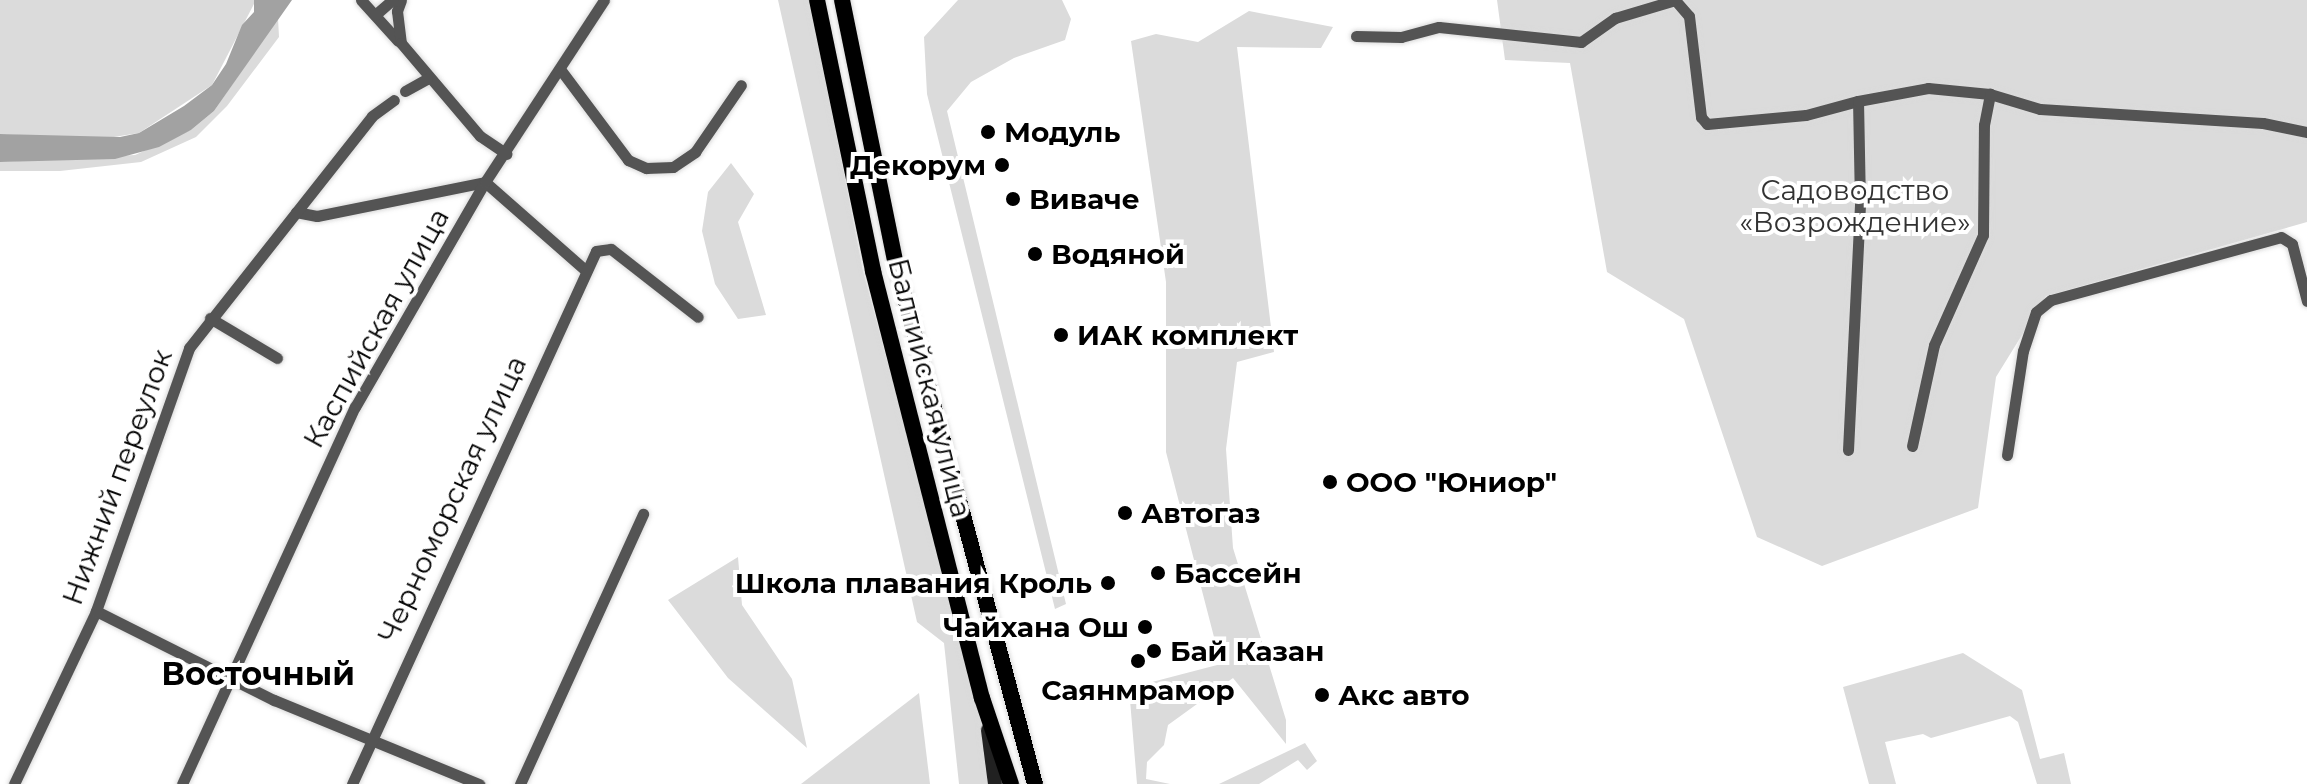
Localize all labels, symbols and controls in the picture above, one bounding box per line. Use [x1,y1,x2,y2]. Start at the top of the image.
place label: Модуль [1004,115,1120,149]
marker: Модуль [979,123,997,141]
place label: Декорум [850,148,986,182]
marker: Декорум [993,156,1011,174]
park label: Садоводство «Возрождение» [1739,173,1971,239]
place label: Виваче [1029,182,1140,216]
marker: Виваче [1004,190,1022,208]
street label: Каспийская улица [296,202,456,454]
place label: Водяной [1051,237,1185,271]
marker: Водяной [1026,245,1044,263]
street label: Балтийская улица [882,255,978,521]
place label: ИАК комплект [1077,318,1298,352]
marker: ИАК комплект [1052,326,1070,344]
street label: Нижний переулок [55,345,179,609]
street label: Черноморская улица [371,350,533,648]
place label: ООО "Юниор" [1346,465,1557,499]
marker: ООО "Юниор" [1321,473,1339,491]
place label: Автогаз [1141,496,1261,530]
marker: Автогаз [1116,504,1134,522]
place label: Бассейн [1174,556,1302,590]
marker: Бассейн [1149,564,1167,582]
place label: Школа плавания Кроль [735,566,1092,600]
marker: Школа плавания Кроль [1099,574,1117,592]
place label: Чайхана Ош [944,610,1129,644]
marker: Чайхана Ош [1136,618,1154,636]
place label: Бай Казан [1170,634,1324,668]
marker: Бай Казан [1145,642,1163,660]
marker: Саянмрамор [1129,652,1147,670]
district label: Восточный [161,655,355,693]
place label: Саянмрамор [1041,673,1235,707]
place label: Акс авто [1338,678,1469,712]
marker: Акс авто [1313,686,1331,704]

